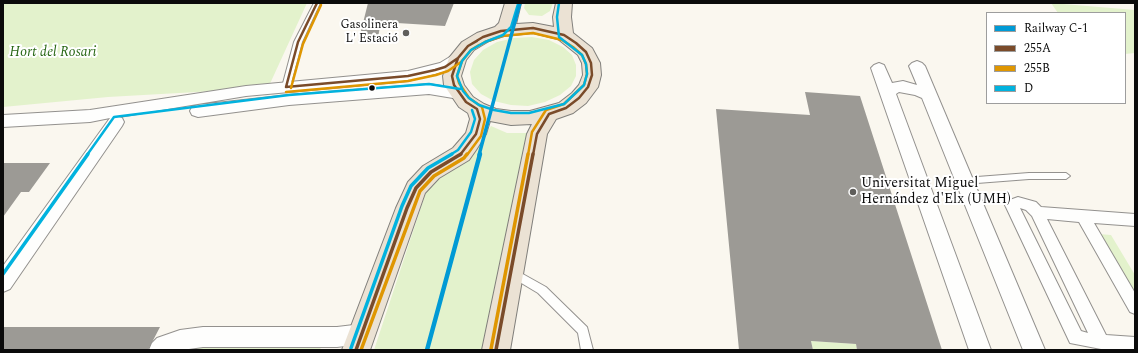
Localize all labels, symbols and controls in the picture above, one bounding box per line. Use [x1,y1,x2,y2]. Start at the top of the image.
legend [986,12,1126,104]
place label: Gasolinera L' Estació [340,19,398,47]
text: Railway C-1 [1024,19,1088,38]
marker: Gasolinera L' Estació [401,28,411,38]
text: 255A [1024,39,1051,58]
park label: Hort del Rosari [9,45,97,61]
text: 255B [1024,59,1050,78]
text: D [1024,79,1033,98]
unlabelled marker [367,83,377,93]
place label: Universitat Miguel Hernández d'Elx (UMH) [861,176,1011,208]
marker: Universitat Miguel Hernández d'Elx (UMH) [848,187,858,197]

